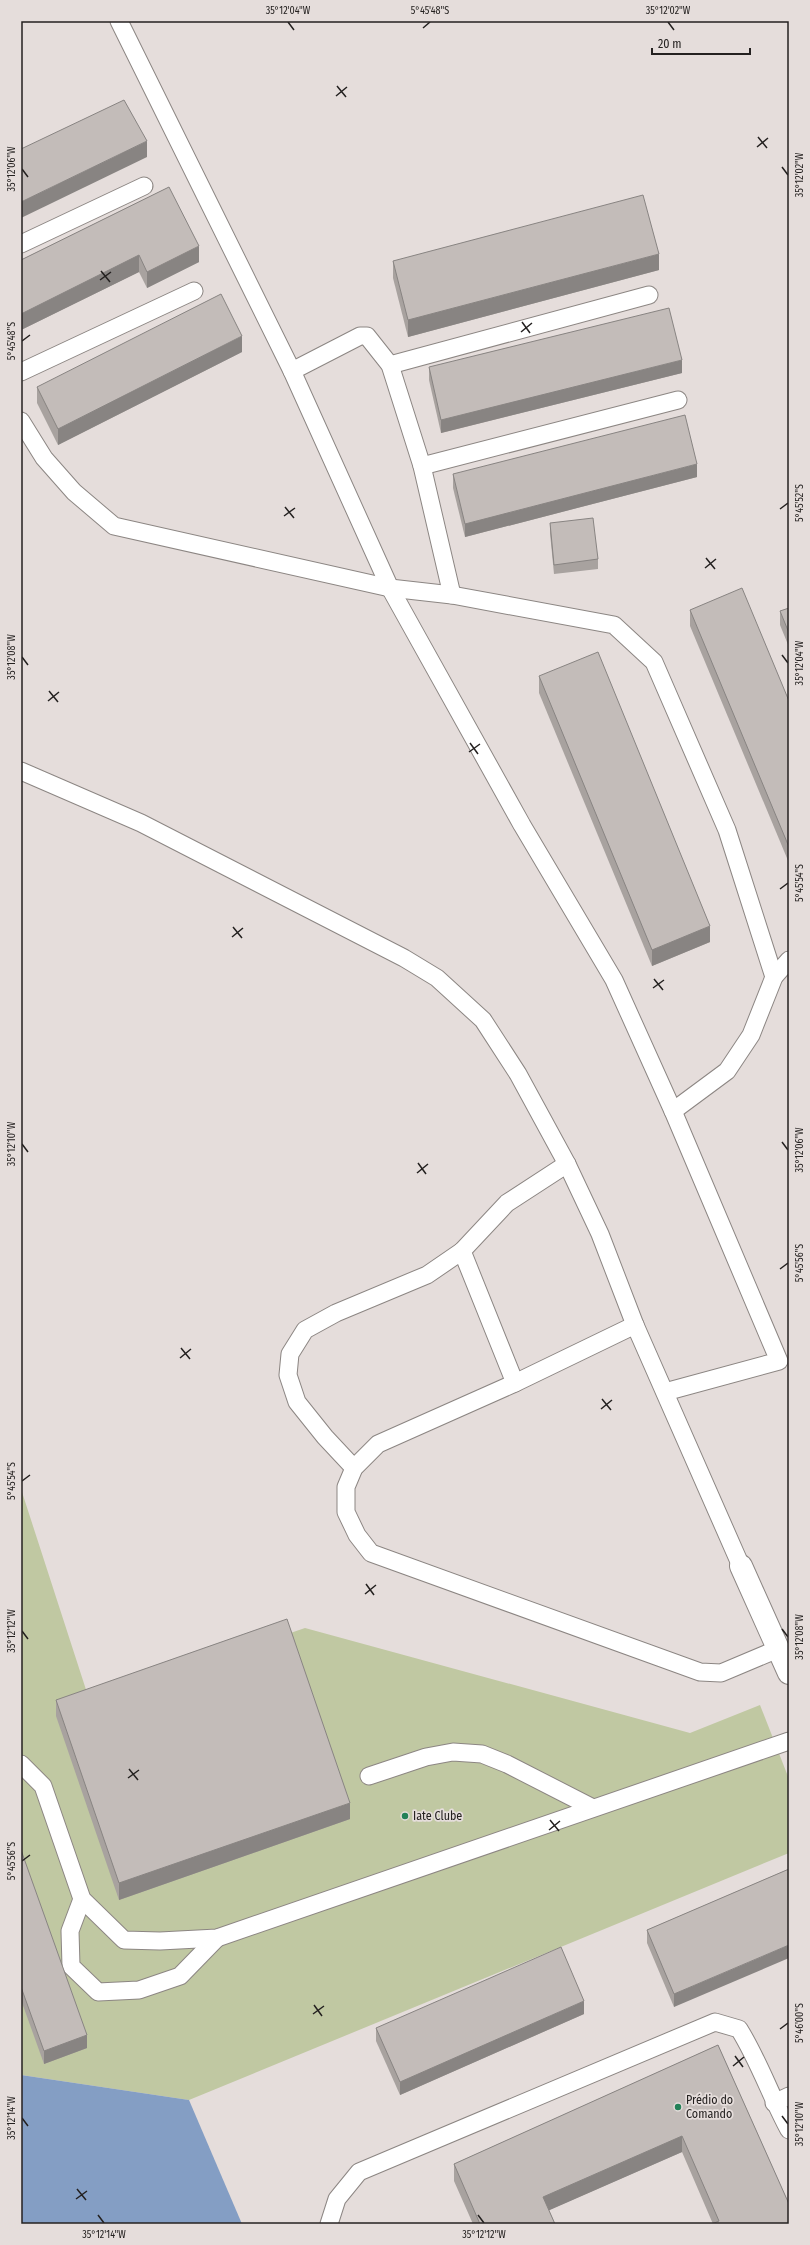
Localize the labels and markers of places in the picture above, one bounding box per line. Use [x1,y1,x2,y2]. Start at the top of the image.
place label: Iate Clube [413,1809,462,1823]
marker: Iate Clube [400,1811,410,1821]
place label: Prédio do Comando [686,2093,733,2121]
marker: Prédio do Comando [673,2102,683,2112]

